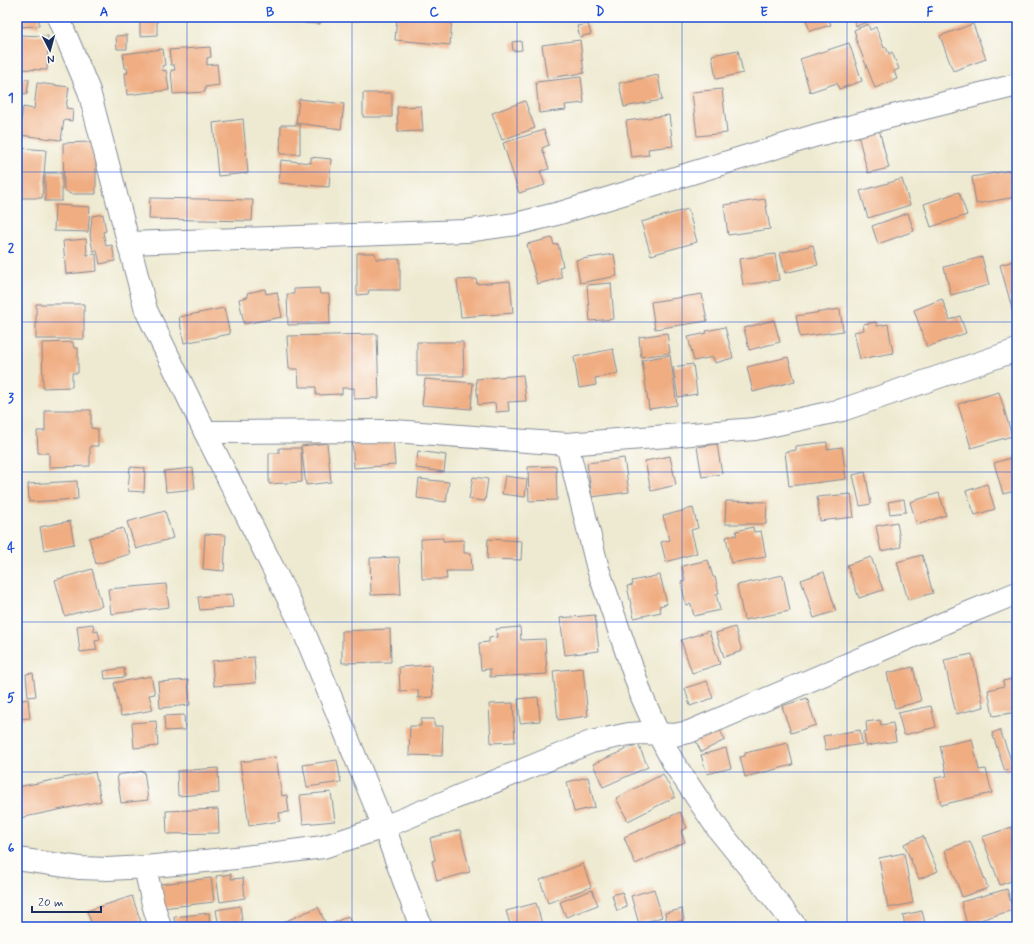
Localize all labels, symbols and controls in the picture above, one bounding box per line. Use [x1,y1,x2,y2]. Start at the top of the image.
text: A [100,4,108,21]
text: B [266,4,275,21]
text: C [429,4,439,21]
text: D [596,4,605,21]
text: E [760,4,768,21]
text: F [927,4,934,21]
north arrow [30,30,70,70]
text: N [47,52,55,66]
text: 1 [8,90,14,107]
text: 2 [8,240,15,257]
text: 3 [8,390,14,407]
text: 4 [7,540,15,557]
text: 5 [7,690,15,707]
text: 6 [8,840,15,857]
scale bar [32,888,101,914]
text: 20 m [38,895,64,911]

